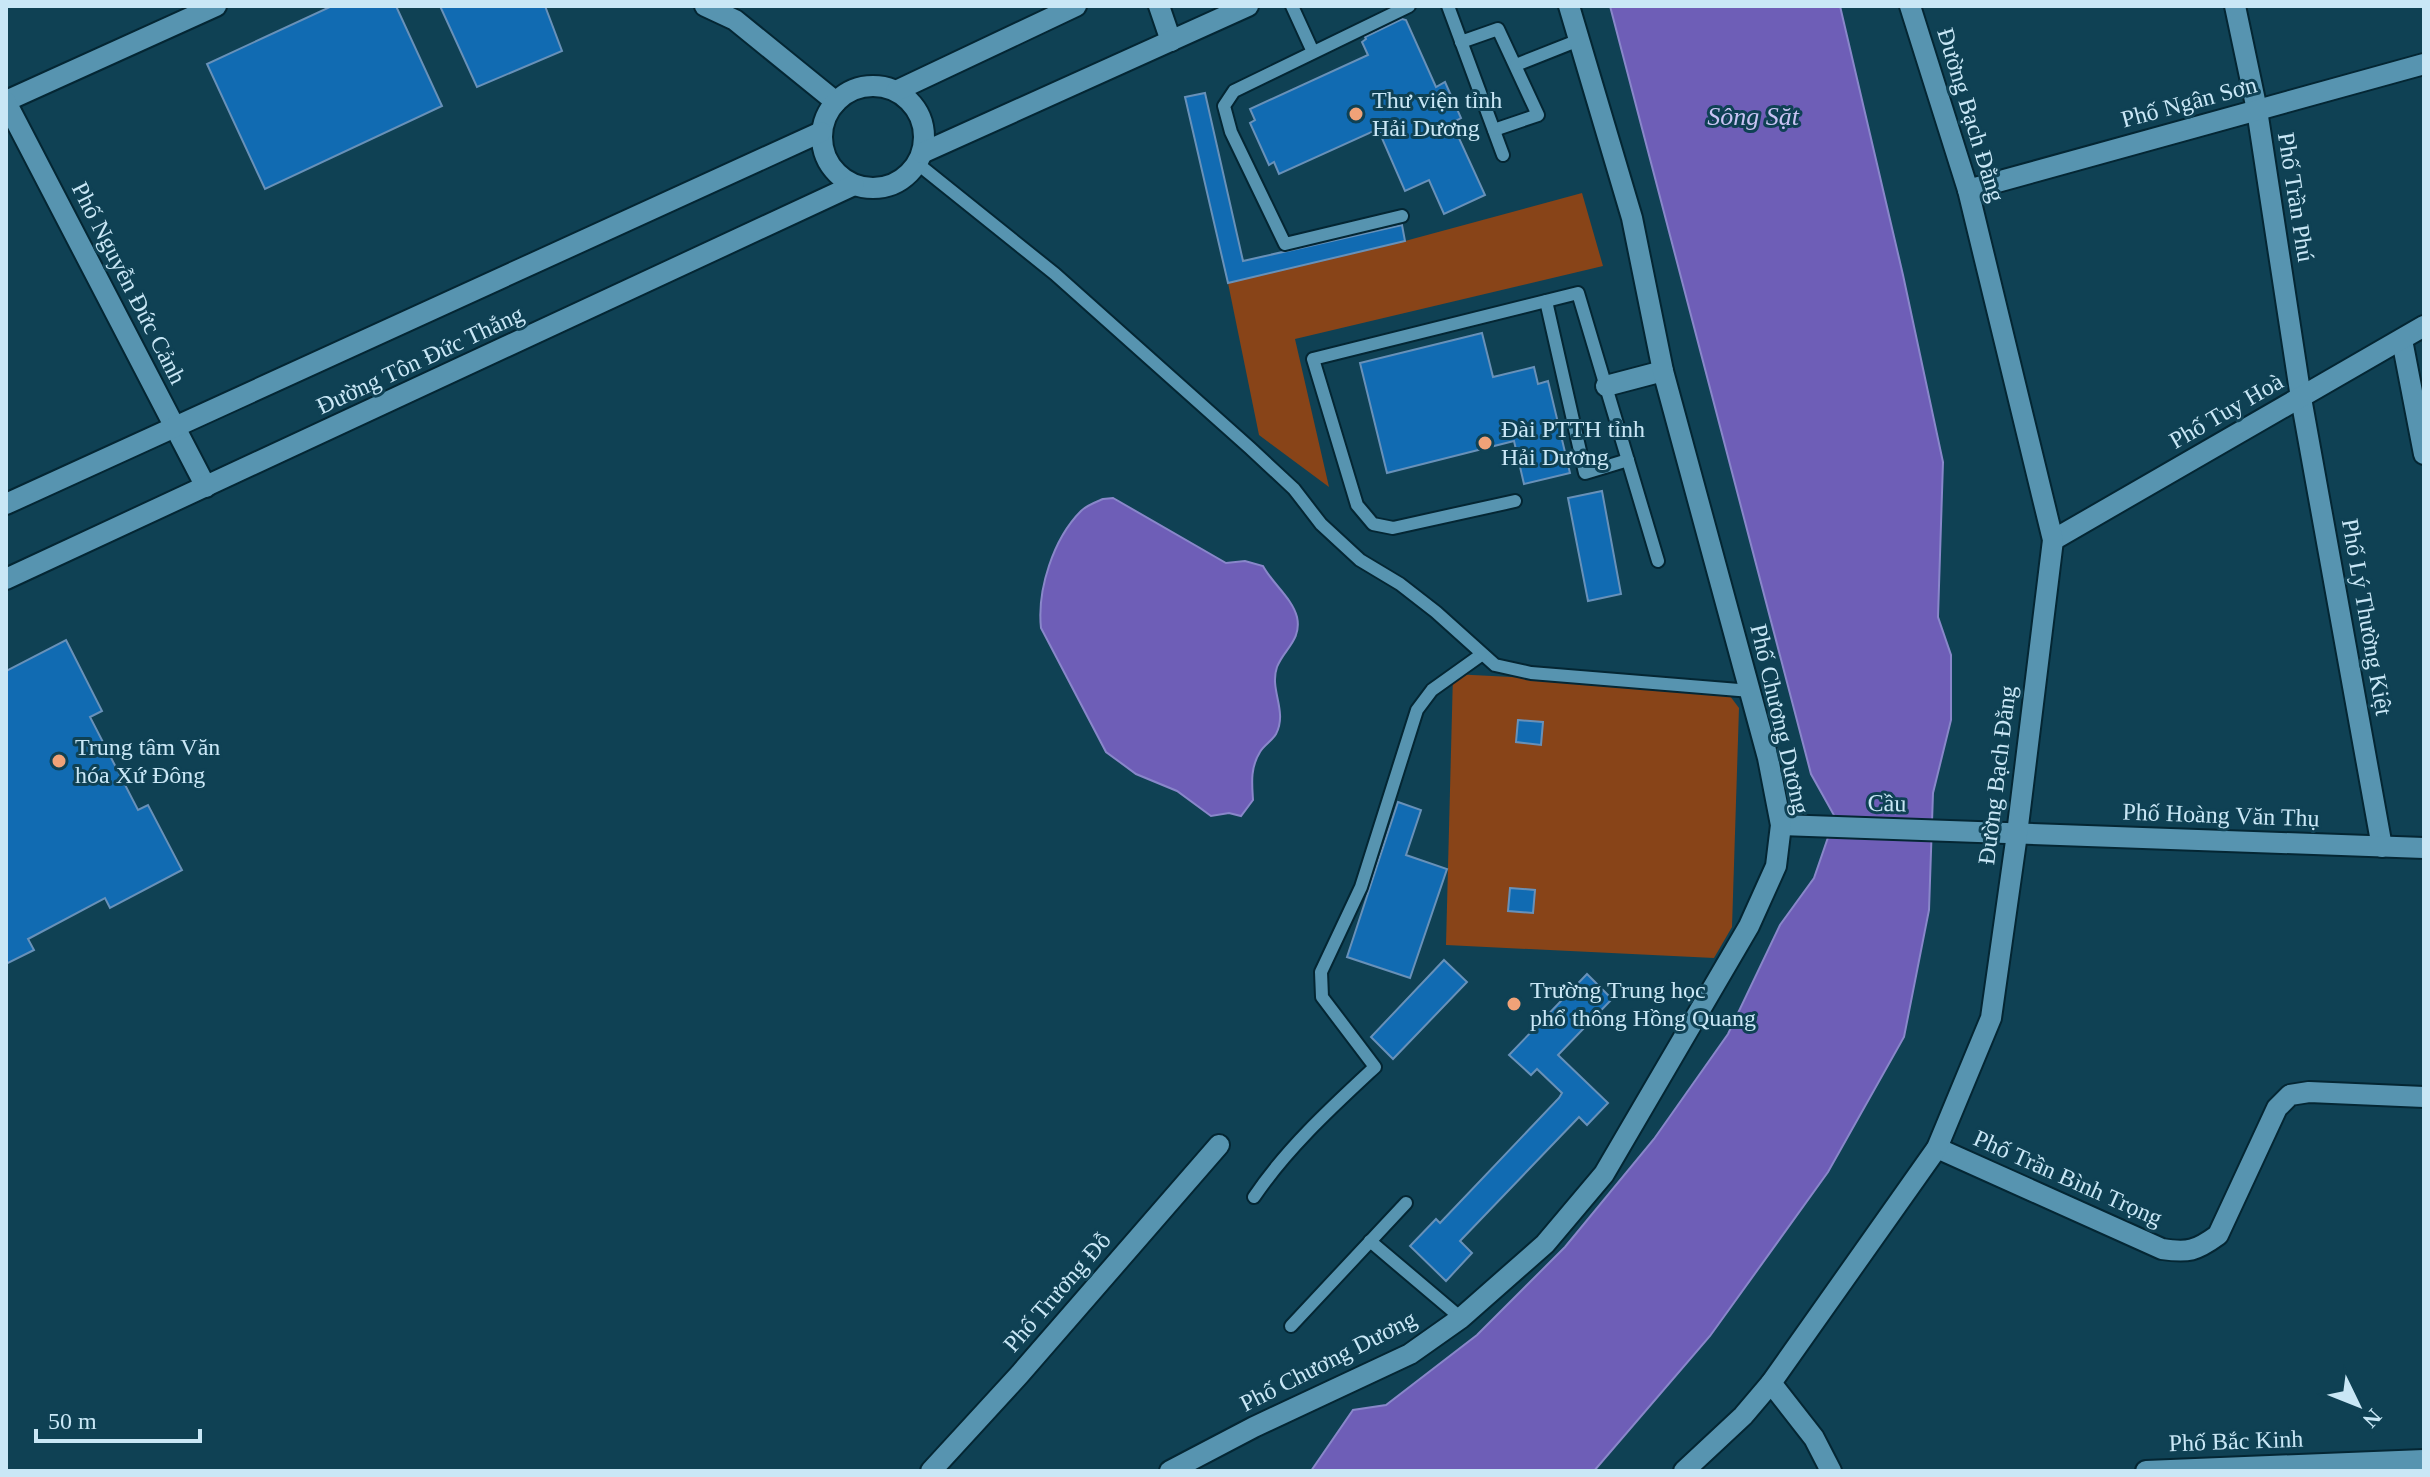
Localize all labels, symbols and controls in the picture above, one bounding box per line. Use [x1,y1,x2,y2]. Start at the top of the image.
street label: Đường Bạch Đằng [1932,25,2010,205]
street label: Phố Ngân Sơn [2118,71,2260,133]
place label: Thư viện tỉnh Hải Dương [1372,87,1502,141]
water label: Sông Sặt [1707,102,1800,131]
marker: Thư viện tỉnh Hải Dương [1347,105,1365,123]
street label: Phố Trần Phú [2273,130,2319,264]
street label: Phố Nguyễn Đức Cảnh [67,178,191,388]
street label: Đường Tôn Đức Thắng [312,301,528,419]
street label: Phố Tuy Hoà [2165,368,2288,454]
place label: Đài PTTH tỉnh Hải Dương [1501,416,1645,470]
marker: Đài PTTH tỉnh Hải Dương [1476,434,1494,452]
street label: Phố Lý Thường Kiệt [2337,517,2397,718]
street label: Phố Chương Dương [1746,622,1814,816]
street label: Đường Bạch Đằng [1973,684,2021,866]
place label: Trung tâm Văn hóa Xứ Đông [75,734,220,788]
marker: Trung tâm Văn hóa Xứ Đông [50,752,68,770]
street label: Cầu [1867,790,1907,816]
street label: Phố Hoàng Văn Thụ [2122,799,2320,831]
place label: Trường Trung học phổ thông Hồng Quang [1530,977,1756,1031]
marker: Trường Trung học phổ thông Hồng Quang [1505,995,1523,1013]
street label: Phố Trần Bình Trọng [1970,1125,2166,1231]
street label: Phố Trương Đỗ [998,1227,1116,1357]
street label: Phố Chương Dương [1236,1305,1420,1417]
north arrow [2318,1365,2398,1445]
scale bar [36,1393,200,1443]
text: N [2358,1404,2387,1433]
text: 50 m [48,1408,97,1434]
street label: Phố Bắc Kinh [2168,1426,2304,1456]

